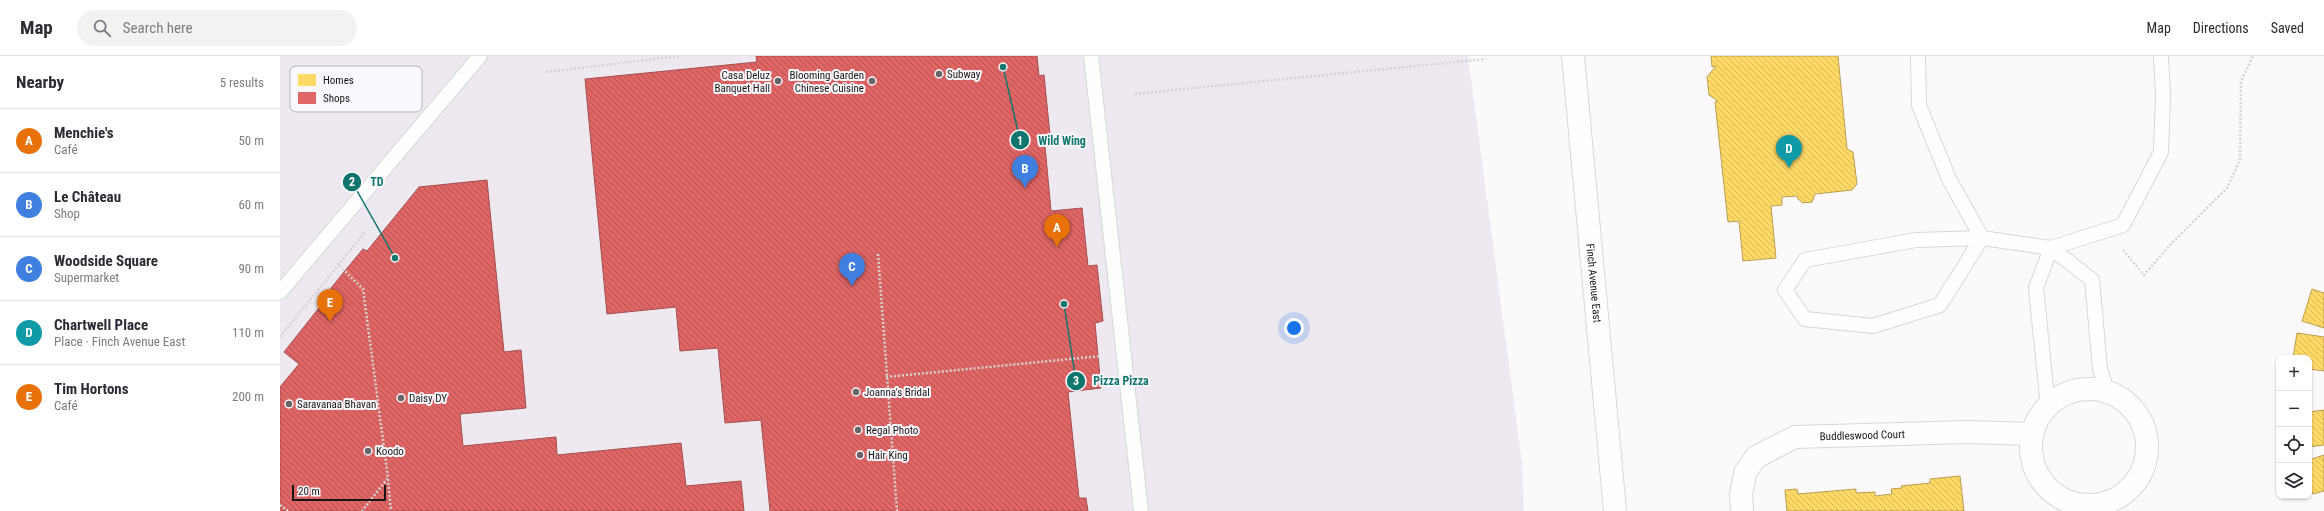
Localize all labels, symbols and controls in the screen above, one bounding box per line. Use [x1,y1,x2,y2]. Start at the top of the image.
search box [77,10,357,46]
text: Map [20,16,53,39]
icon: search [91,17,113,39]
text: Search here [123,19,193,37]
text: Map [2147,20,2171,36]
text: Directions [2193,20,2249,36]
text: Saved [2271,20,2304,36]
legend [290,66,422,112]
place label: Subway [947,68,981,81]
place label: Casa Deluz Banquet Hall [715,69,770,95]
place label: Blooming Garden Chinese Cuisine [789,69,864,95]
marker: Subway [934,69,944,79]
text: Nearby [16,72,64,92]
text: Homes [323,74,354,87]
text: 5 results [220,75,264,90]
marker: Casa Deluz Banquet Hall [773,76,783,86]
marker: Blooming Garden Chinese Cuisine [867,76,877,86]
text: Shops [323,92,350,105]
text: Menchie's [54,124,114,142]
callout: Wild Wing [1010,128,1094,152]
text: A [25,133,33,148]
text: 50 m [238,133,264,148]
text: 1 [1017,134,1023,148]
text: Wild Wing [1038,134,1086,148]
pin: D [1776,135,1802,168]
text: Café [54,142,78,157]
pin: B [1012,155,1038,188]
callout: TD [342,170,392,194]
text: 2 [349,175,355,189]
text: TD [370,175,384,189]
text: Le Château [54,188,121,206]
text: B [25,197,33,212]
text: 60 m [238,197,264,212]
text: Shop [54,206,80,221]
pin: A [1044,214,1070,247]
street label: Finch Avenue East [1584,243,1604,323]
text: Woodside Square [54,252,158,270]
pin: C [839,253,865,286]
text: C [25,261,33,276]
text: 90 m [238,261,264,276]
text: Supermarket [54,270,119,285]
pin: E [317,289,343,322]
text: Chartwell Place [54,316,148,334]
your location [1284,318,1304,338]
text: D [25,325,33,340]
text: 110 m [232,325,264,340]
text: Place · Finch Avenue East [54,334,185,349]
map controls [2276,355,2312,499]
button: + [2276,355,2312,391]
callout: Pizza Pizza [1066,369,1157,393]
text: 3 [1073,374,1079,388]
text: Pizza Pizza [1093,374,1149,388]
text: Tim Hortons [54,380,129,398]
place label: Joanna's Bridal [864,386,930,399]
marker: Joanna's Bridal [851,387,861,397]
text: E [26,389,32,404]
text: 200 m [232,389,264,404]
button: − [2276,391,2312,427]
place label: Daisy DY [409,392,447,405]
marker: Daisy DY [396,393,406,403]
text: Café [54,398,78,413]
place label: Saravanaa Bhavan [297,398,376,411]
marker: Saravanaa Bhavan [284,399,294,409]
place label: Regal Photo [866,424,919,437]
marker: Regal Photo [853,425,863,435]
street label: Buddleswood Court [1820,427,1905,443]
button: locate [2276,427,2312,463]
place label: Koodo [376,445,404,458]
marker: Koodo [363,446,373,456]
place label: Hair King [868,449,908,462]
marker: Hair King [855,450,865,460]
button: layers [2276,463,2312,499]
scale bar [292,483,386,502]
text: 20 m [298,485,320,498]

